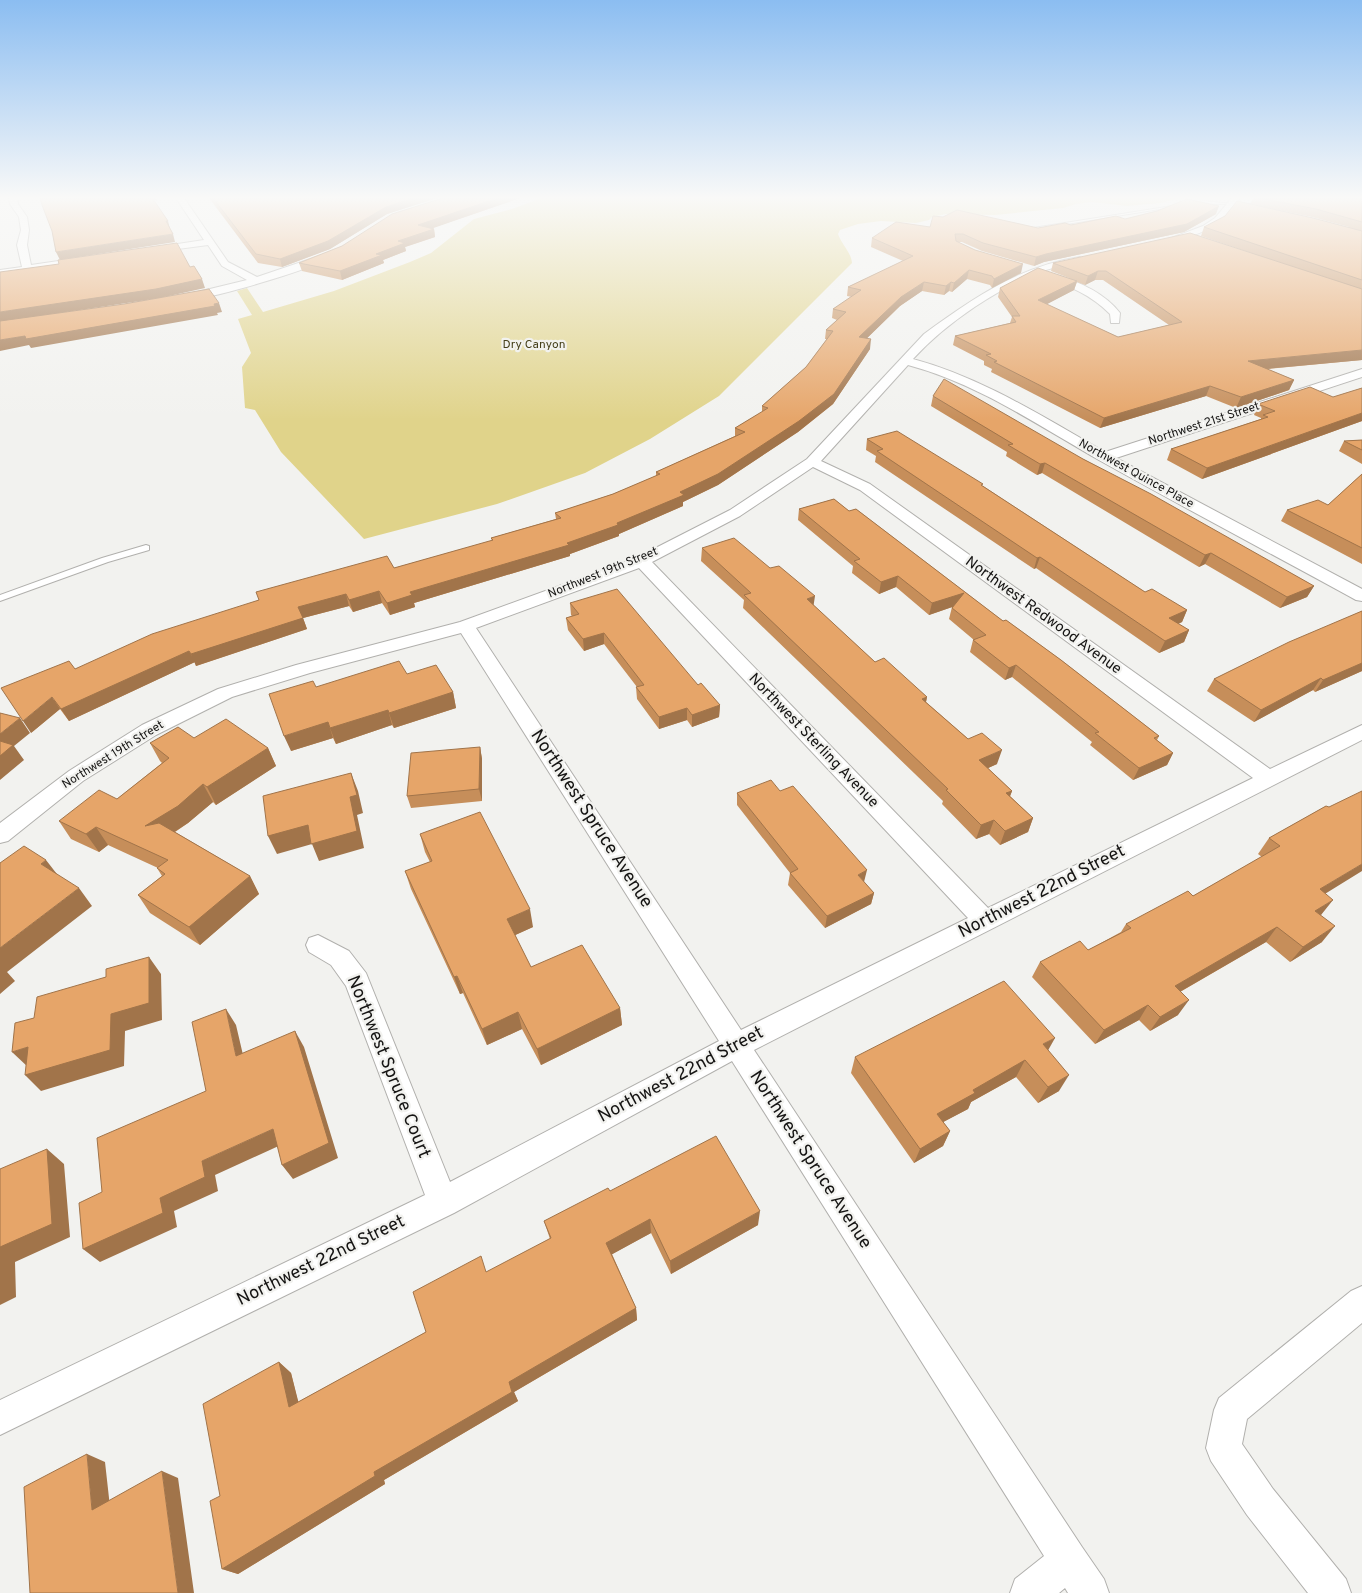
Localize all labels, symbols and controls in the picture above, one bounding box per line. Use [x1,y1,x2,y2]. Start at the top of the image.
park label: Dry Canyon [503,337,565,353]
street label: Northwest 21st Street [1146,398,1262,450]
street label: Northwest Quince Place [1076,436,1196,512]
street label: Northwest 19th Street [546,544,660,602]
street label: Northwest Redwood Avenue [961,553,1125,679]
street label: Northwest Sterling Avenue [744,670,882,812]
street label: Northwest 19th Street [59,717,167,793]
street label: Northwest Spruce Avenue [525,725,657,913]
street label: Northwest 22nd Street [955,840,1129,944]
street label: Northwest Spruce Court [341,972,435,1162]
street label: Northwest 22nd Street [594,1022,768,1128]
street label: Northwest Spruce Avenue [744,1066,876,1254]
street label: Northwest 22nd Street [233,1210,409,1312]

